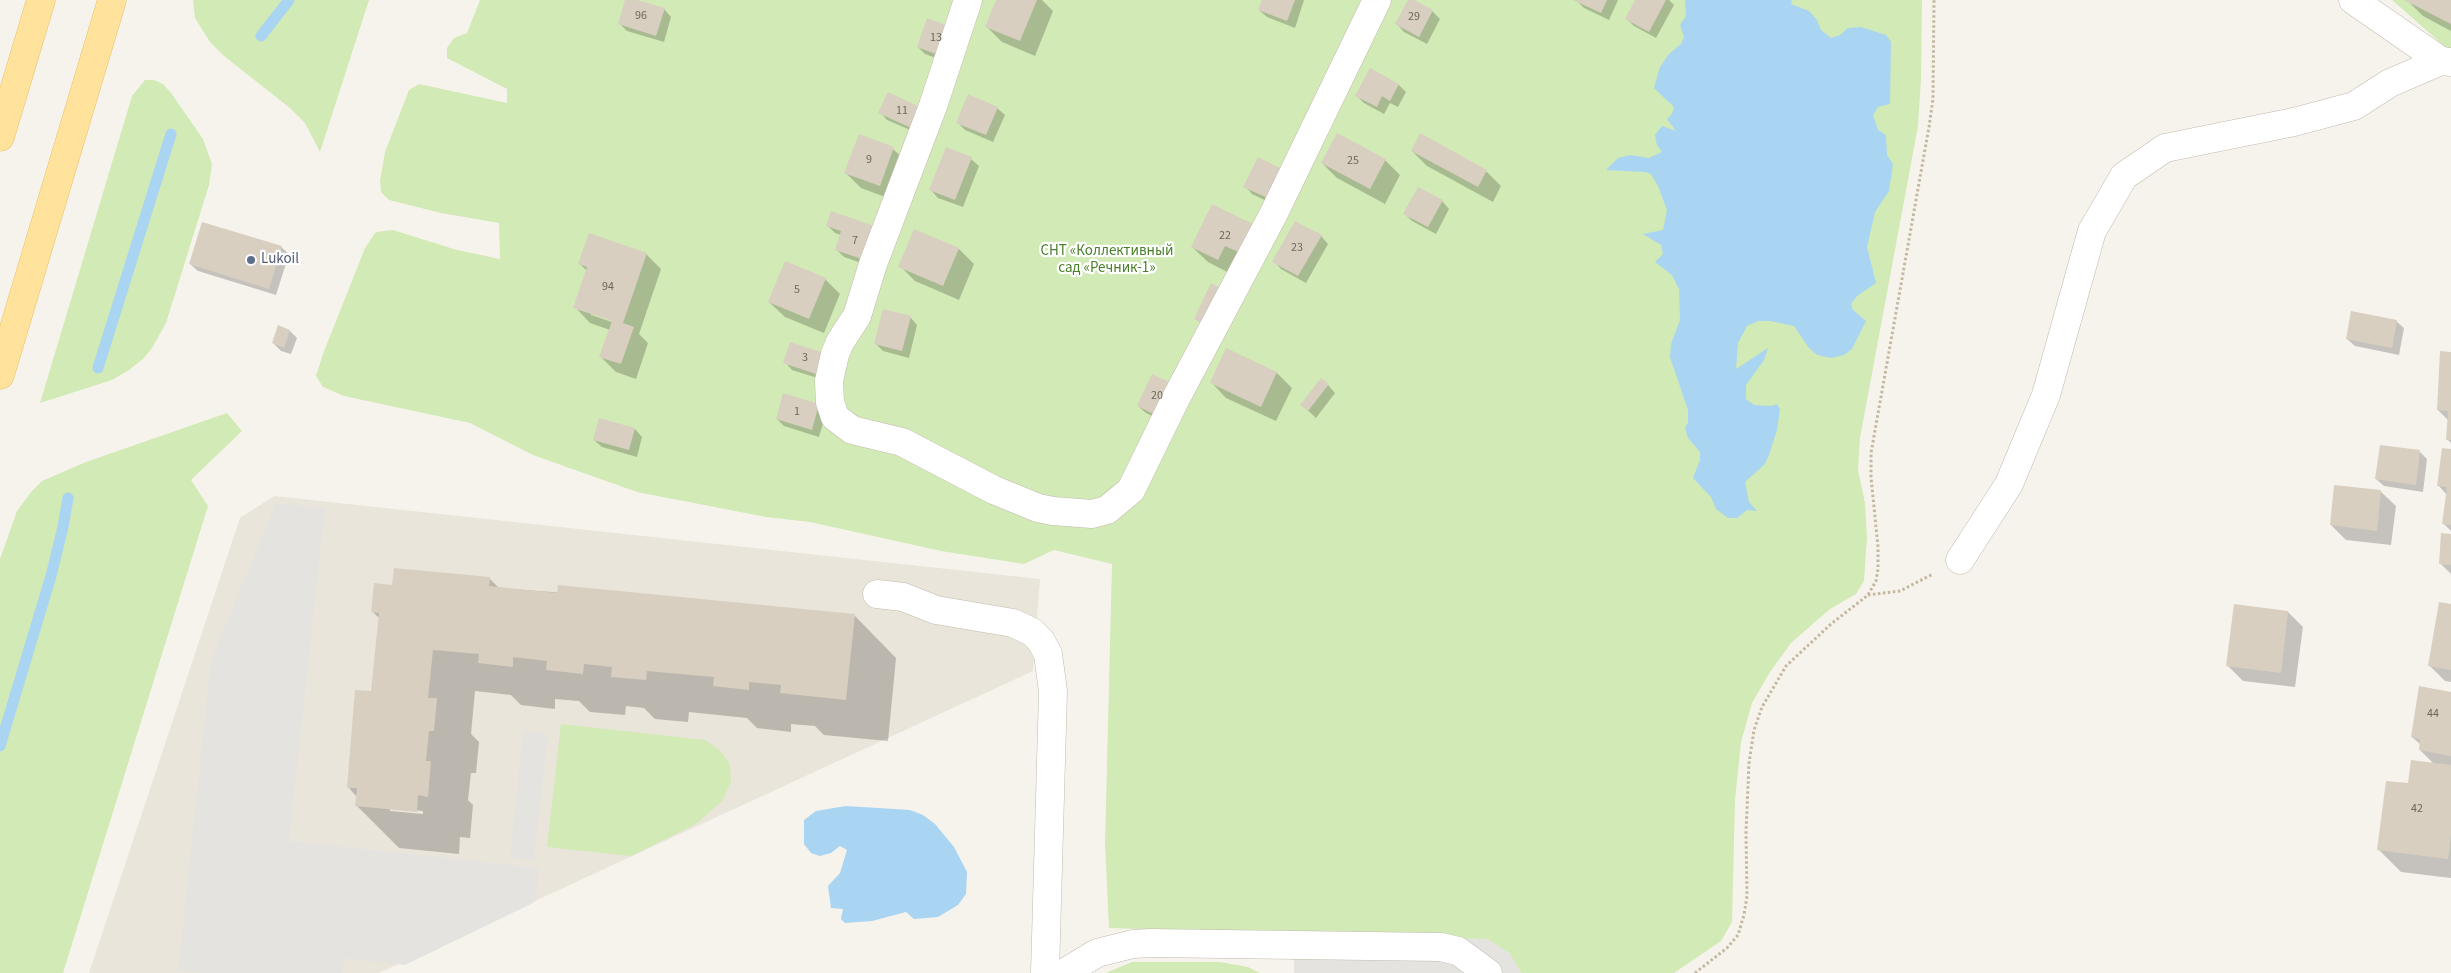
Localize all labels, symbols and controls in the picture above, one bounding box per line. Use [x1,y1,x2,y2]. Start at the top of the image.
house number: 96 [635,9,647,23]
house number: 29 [1408,10,1420,24]
house number: 13 [930,31,942,45]
house number: 11 [896,104,908,118]
house number: 9 [866,153,872,167]
house number: 25 [1347,154,1359,168]
house number: 22 [1219,229,1231,243]
house number: 7 [852,234,858,248]
house number: 23 [1291,241,1303,255]
park label: СНТ «Коллективный сад «Речник-1» [1040,243,1174,278]
place label: Lukoil [261,251,299,269]
marker: Lukoil [245,254,257,266]
house number: 94 [602,280,614,294]
house number: 5 [794,283,800,297]
house number: 3 [802,351,808,365]
house number: 20 [1151,389,1163,403]
house number: 1 [794,405,800,419]
house number: 44 [2427,707,2439,721]
house number: 42 [2411,802,2423,816]

